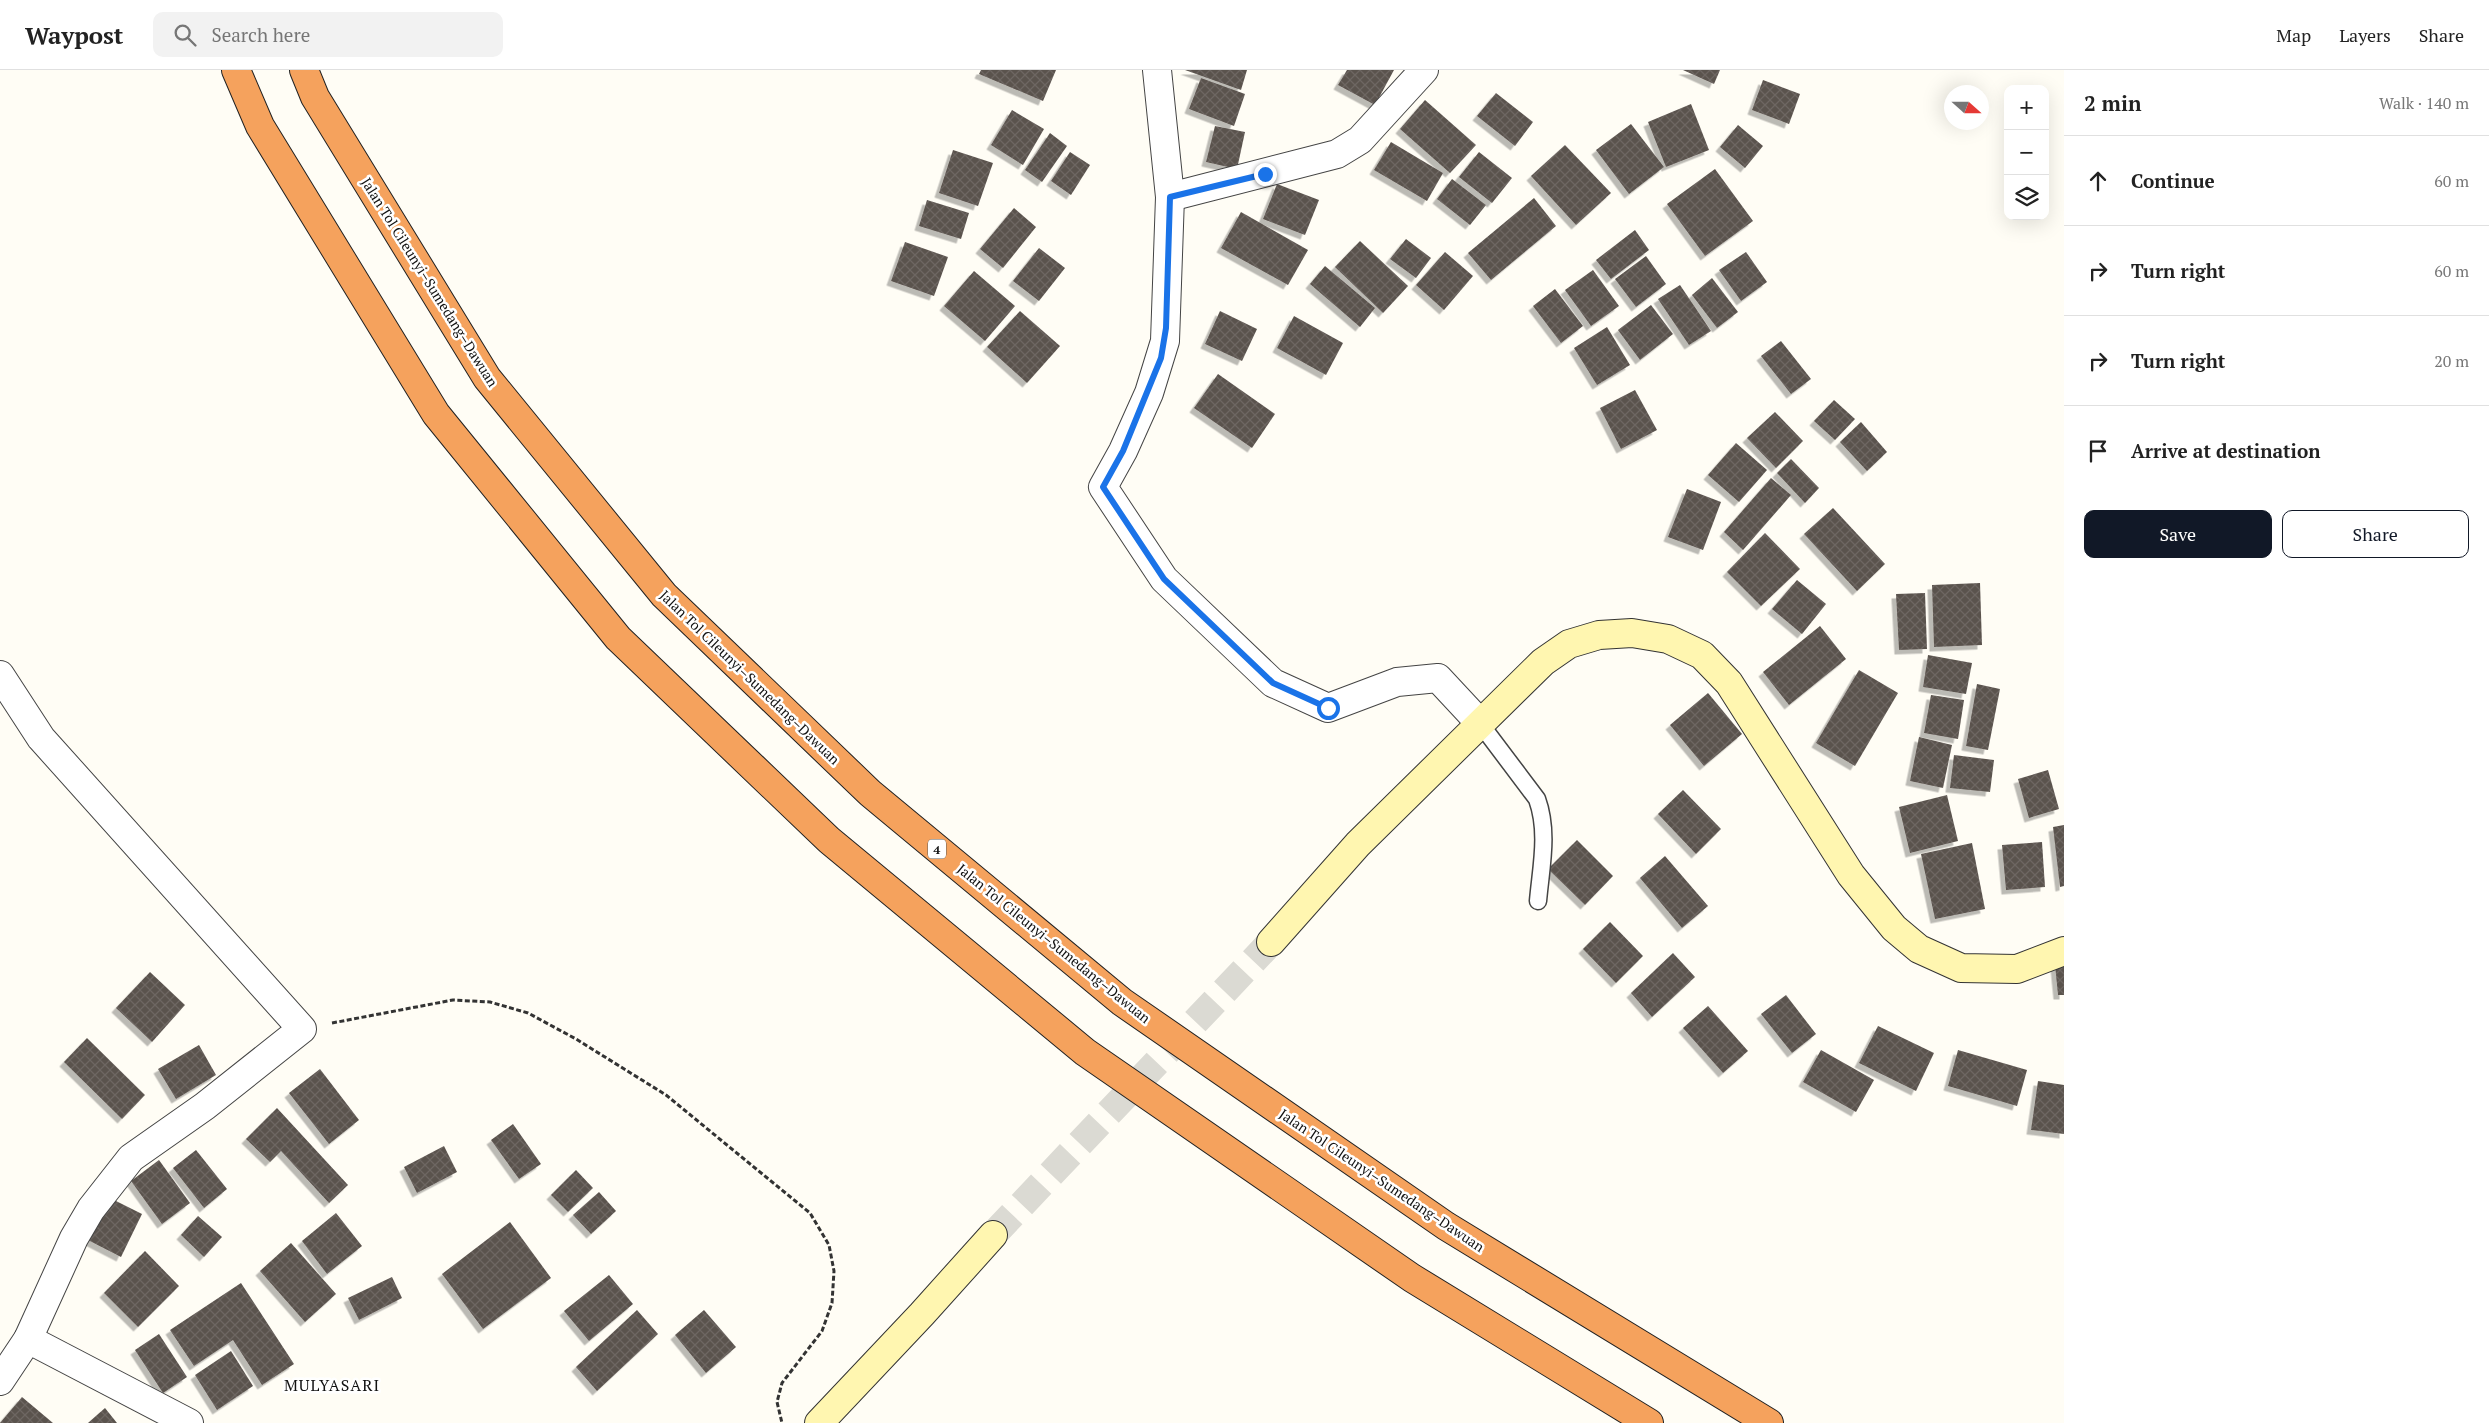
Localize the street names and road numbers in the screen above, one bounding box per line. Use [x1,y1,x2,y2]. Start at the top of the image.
street label: Jalan Tol Cileunyi–Sumedang–Dawuan [357,174,503,391]
street label: Jalan Tol Cileunyi–Sumedang–Dawuan [656,586,845,769]
road number: 4 [928,840,946,859]
street label: Jalan Tol Cileunyi–Sumedang–Dawuan [953,859,1155,1027]
street label: Jalan Tol Cileunyi–Sumedang–Dawuan [1276,1104,1489,1256]

